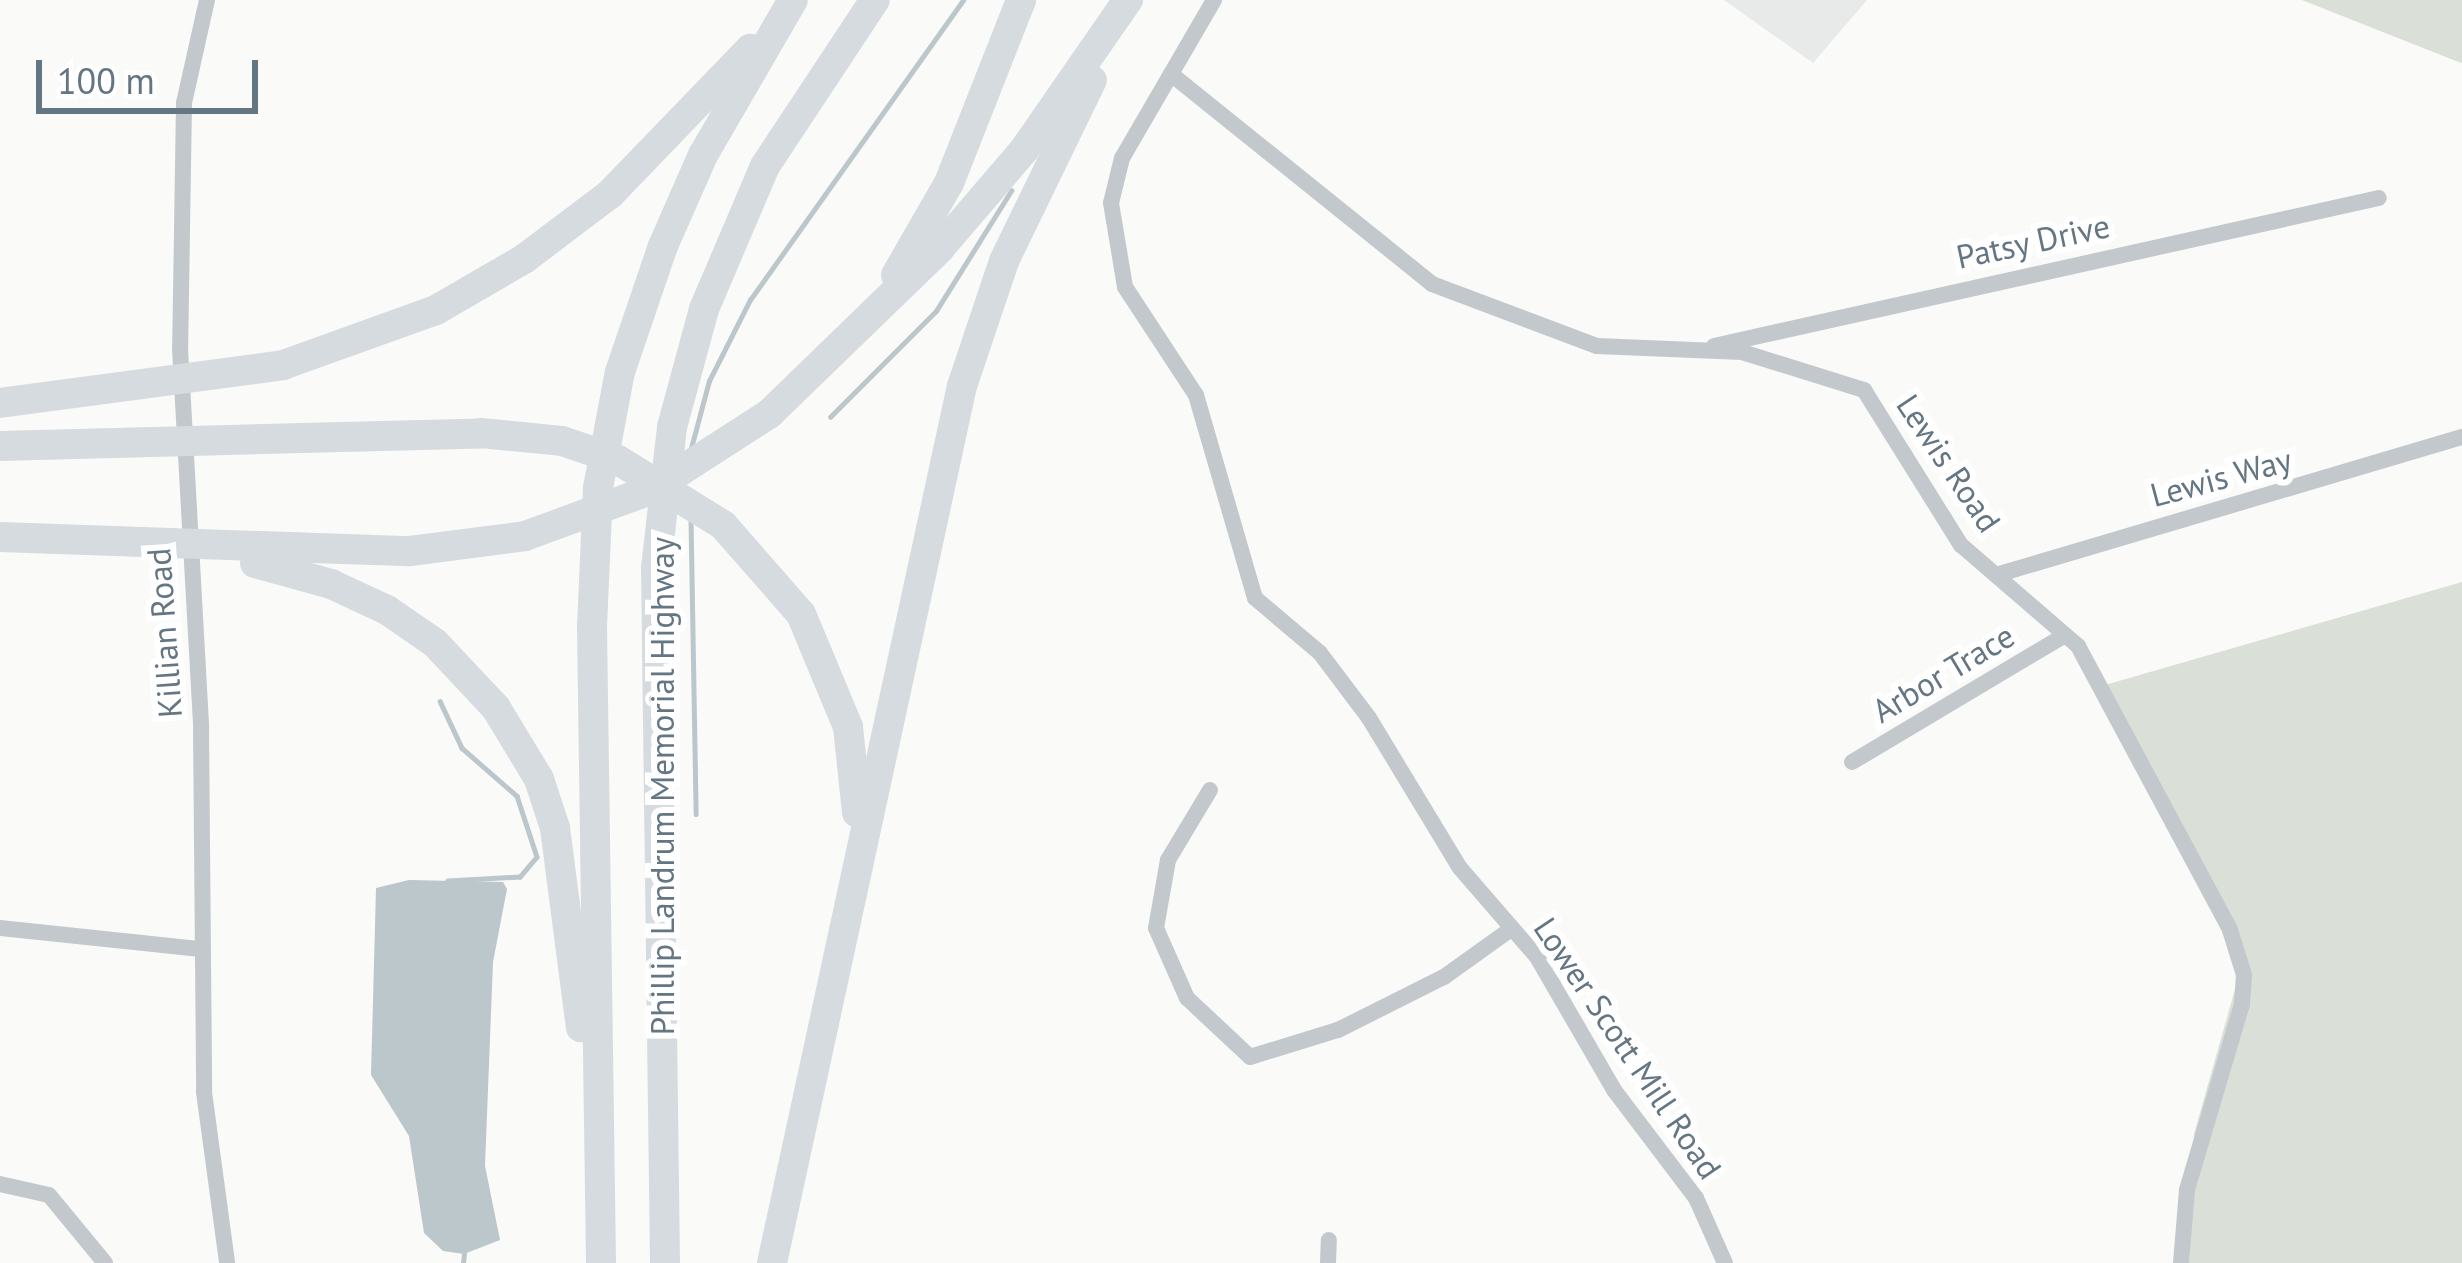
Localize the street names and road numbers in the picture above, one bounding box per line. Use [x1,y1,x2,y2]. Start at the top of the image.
street label: Patsy Drive [1952,205,2114,277]
street label: Lewis Road [1889,387,2009,539]
street label: Lewis Way [2146,439,2296,515]
street label: Phillip Landrum Memorial Highway [642,537,682,1035]
street label: Killian Road [138,547,190,719]
street label: Arbor Trace [1864,615,2022,731]
street label: Lower Scott Mill Road [1526,910,1730,1186]

